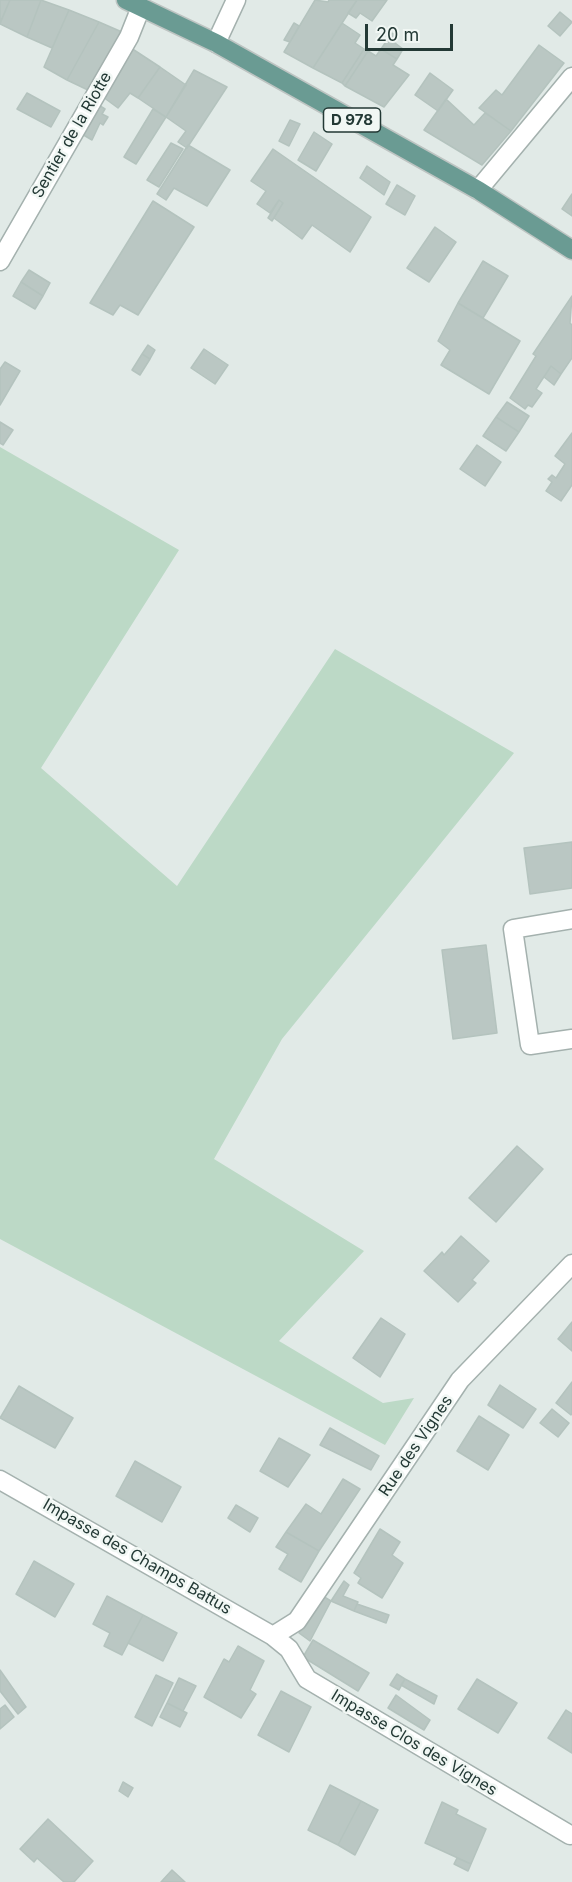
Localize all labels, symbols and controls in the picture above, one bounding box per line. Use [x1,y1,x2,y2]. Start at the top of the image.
scale bar [368,12,456,50]
text: 20 m [376,24,419,45]
street label: Sentier de la Riotte [28,69,116,201]
road number: D 978 [324,108,380,132]
street label: Rue des Vignes [375,1392,457,1500]
street label: Impasse des Champs Battus [39,1495,235,1619]
street label: Impasse Clos des Vignes [328,1686,500,1800]

